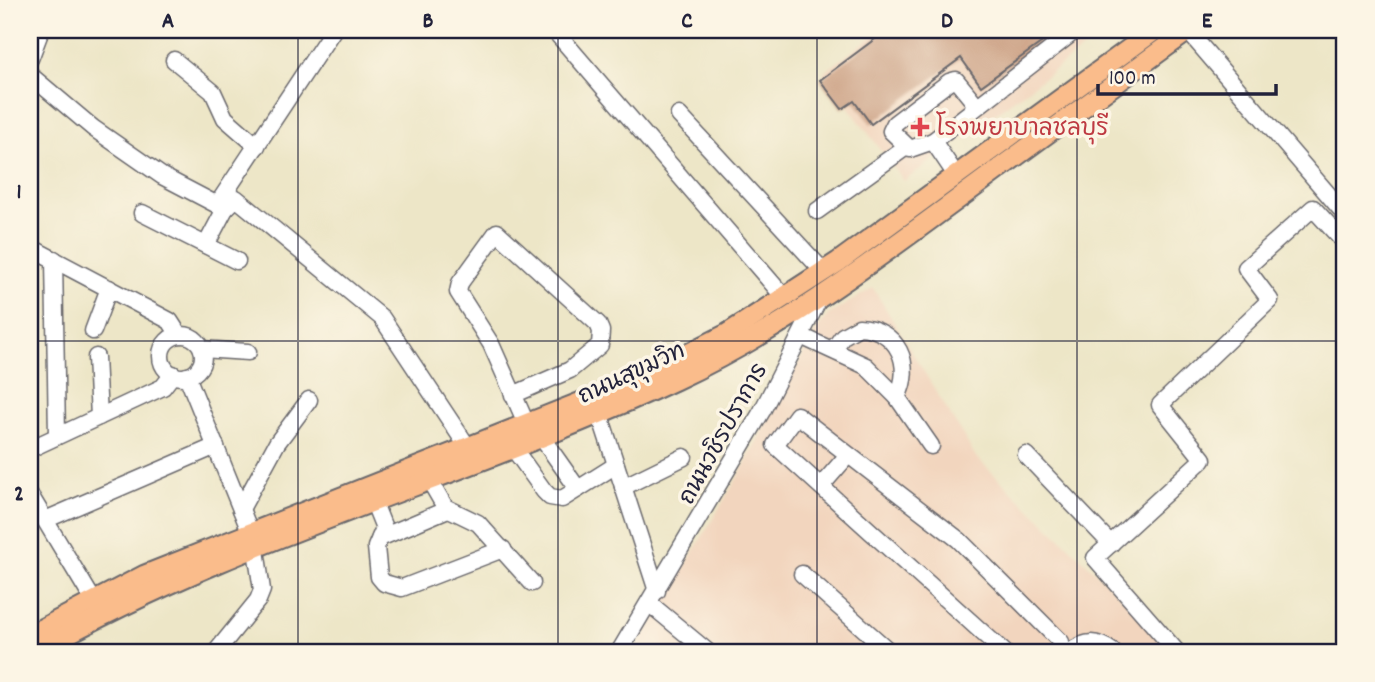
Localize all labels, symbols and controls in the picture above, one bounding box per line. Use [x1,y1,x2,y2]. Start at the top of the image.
text: A [162,6,174,39]
text: B [423,6,434,39]
text: C [681,6,693,39]
text: D [941,6,953,39]
text: E [1202,6,1213,39]
scale bar [1098,52,1277,96]
text: 100 m [1109,65,1156,95]
place label: โรงพยาบาลชลบุรี [936,111,1109,147]
marker: โรงพยาบาลชลบุรี [910,117,930,137]
text: 1 [16,177,22,210]
street label: ถนนสุขุมวิท [573,335,692,414]
street label: ถนนวชิรปราการ [672,357,778,512]
text: 2 [14,479,24,512]

